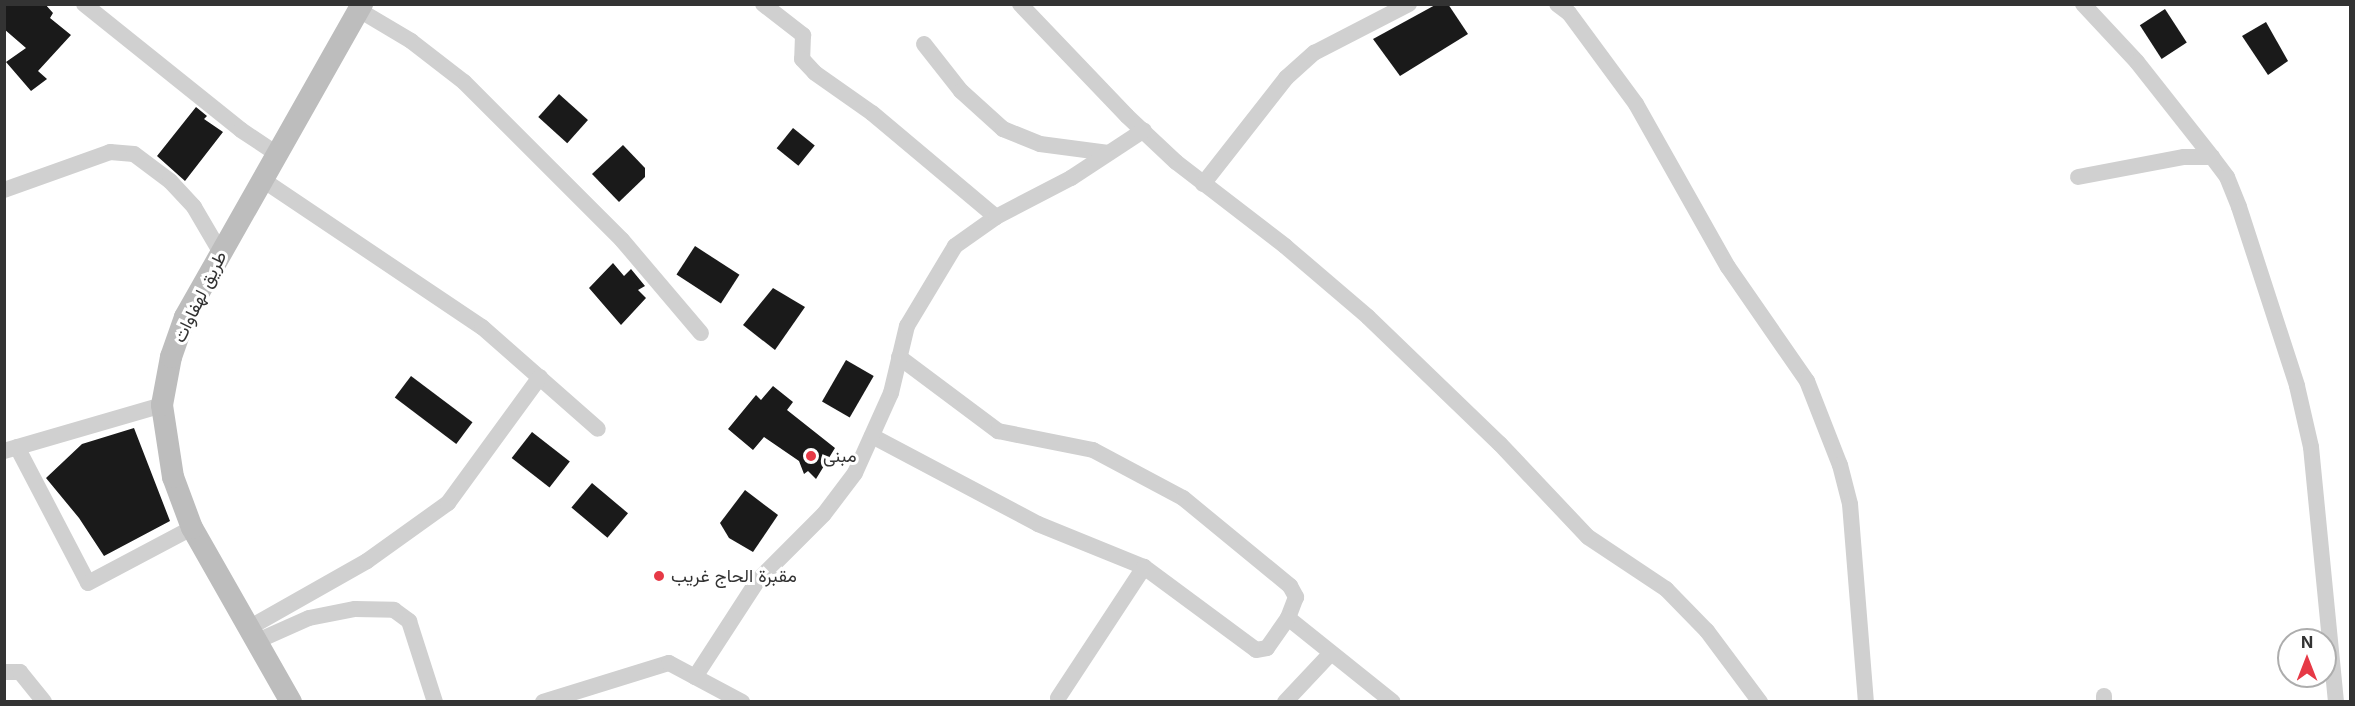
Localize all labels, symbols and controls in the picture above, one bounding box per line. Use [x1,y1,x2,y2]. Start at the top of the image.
street label: طريق لهفاوات [169,248,231,346]
place label: مبنى [823,445,857,467]
marker: مبنى [804,449,818,463]
place label: مقبرة الحاج غريب [671,565,797,587]
marker: مقبرة الحاج غريب [652,569,666,583]
north arrow [2277,628,2337,688]
text: N [2301,632,2313,652]

